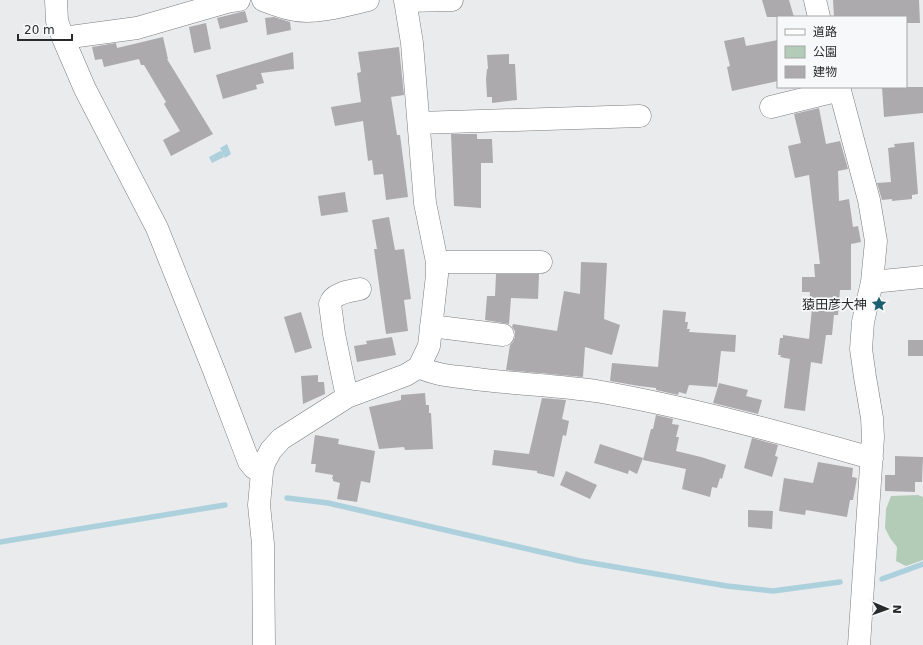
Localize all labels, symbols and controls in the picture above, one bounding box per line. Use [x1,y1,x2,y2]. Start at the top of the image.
scale bar [18,16,72,42]
legend [777,16,907,88]
text: 20 m [24,23,55,37]
text: 道路 [813,25,837,39]
text: 公園 [813,45,837,59]
text: 建物 [813,65,837,79]
place icon: 猿田彦大神 [870,295,888,313]
place label: 猿田彦大神 [802,297,867,312]
north arrow [867,589,907,629]
text: N [890,604,903,614]

